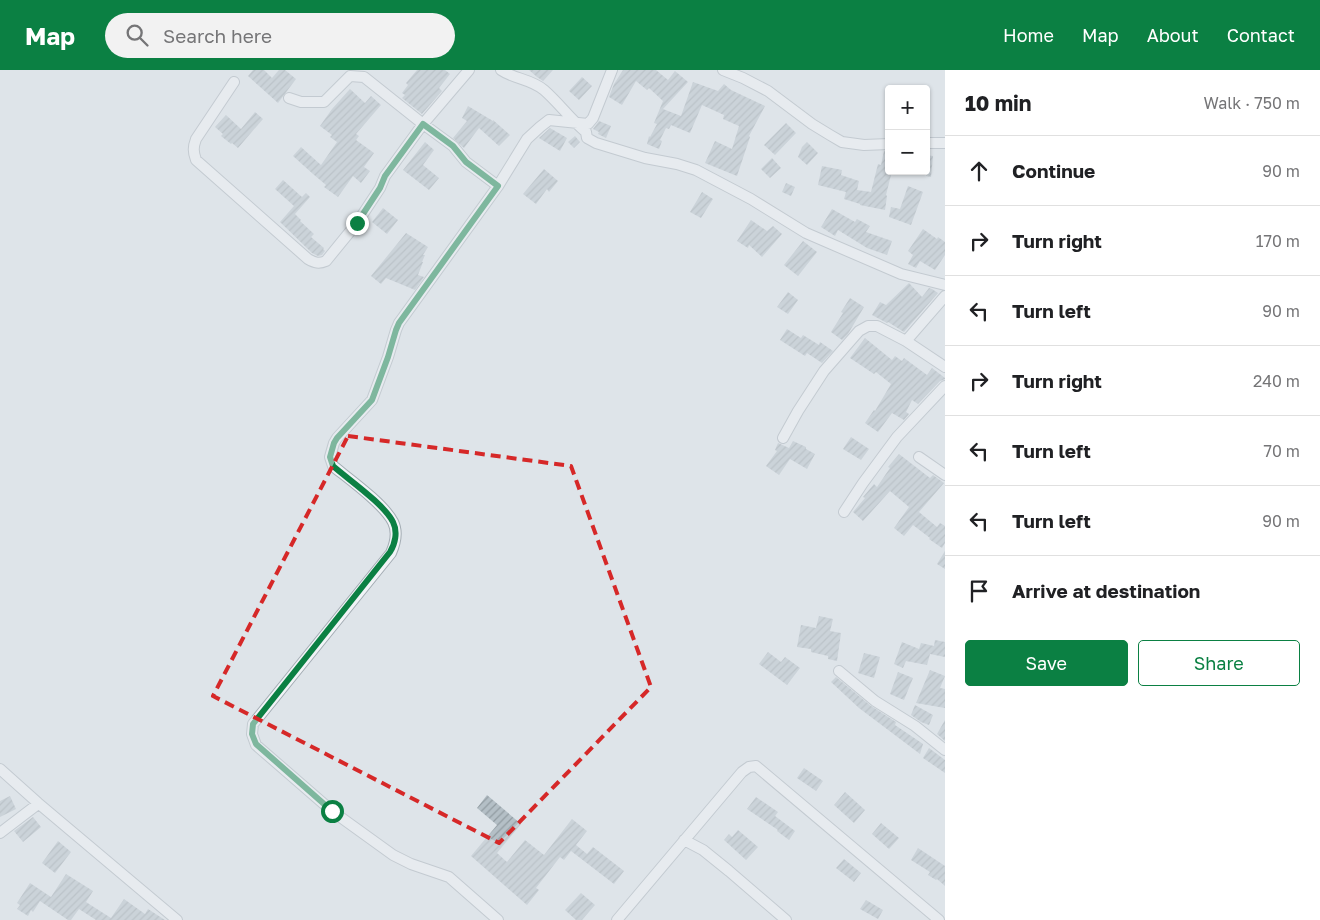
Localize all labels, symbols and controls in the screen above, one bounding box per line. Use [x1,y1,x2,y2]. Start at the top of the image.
search box [105,13,455,58]
text: Map [25,21,75,50]
icon: search [123,21,151,49]
text: Search here [163,24,272,47]
text: Home [1003,24,1054,46]
text: Map [1082,24,1119,46]
text: About [1147,24,1199,46]
text: Contact [1227,24,1295,46]
map controls [885,85,930,175]
button: + [885,85,930,130]
text: 10 min [965,90,1032,116]
text: Walk · 750 m [1203,93,1300,113]
button: − [885,130,930,175]
icon: ahead [965,157,993,185]
text: Continue [1012,159,1095,182]
text: 90 m [1262,161,1300,181]
route end [346,212,369,235]
icon: right [965,227,993,255]
text: Turn right [1012,229,1102,252]
text: 170 m [1256,231,1300,251]
icon: left [965,297,993,325]
text: Turn left [1012,299,1091,322]
text: 90 m [1262,301,1300,321]
icon: right [965,367,993,395]
text: Turn right [1012,369,1102,392]
text: 240 m [1253,371,1300,391]
icon: left [965,437,993,465]
text: Turn left [1012,439,1091,462]
text: 70 m [1263,441,1300,461]
icon: left [965,507,993,535]
text: Turn left [1012,509,1091,532]
text: 90 m [1262,511,1300,531]
icon: arrive [965,577,993,605]
text: Arrive at destination [1012,579,1200,602]
button: Save [965,640,1128,686]
button: Share [1138,640,1300,686]
route start [321,800,344,823]

